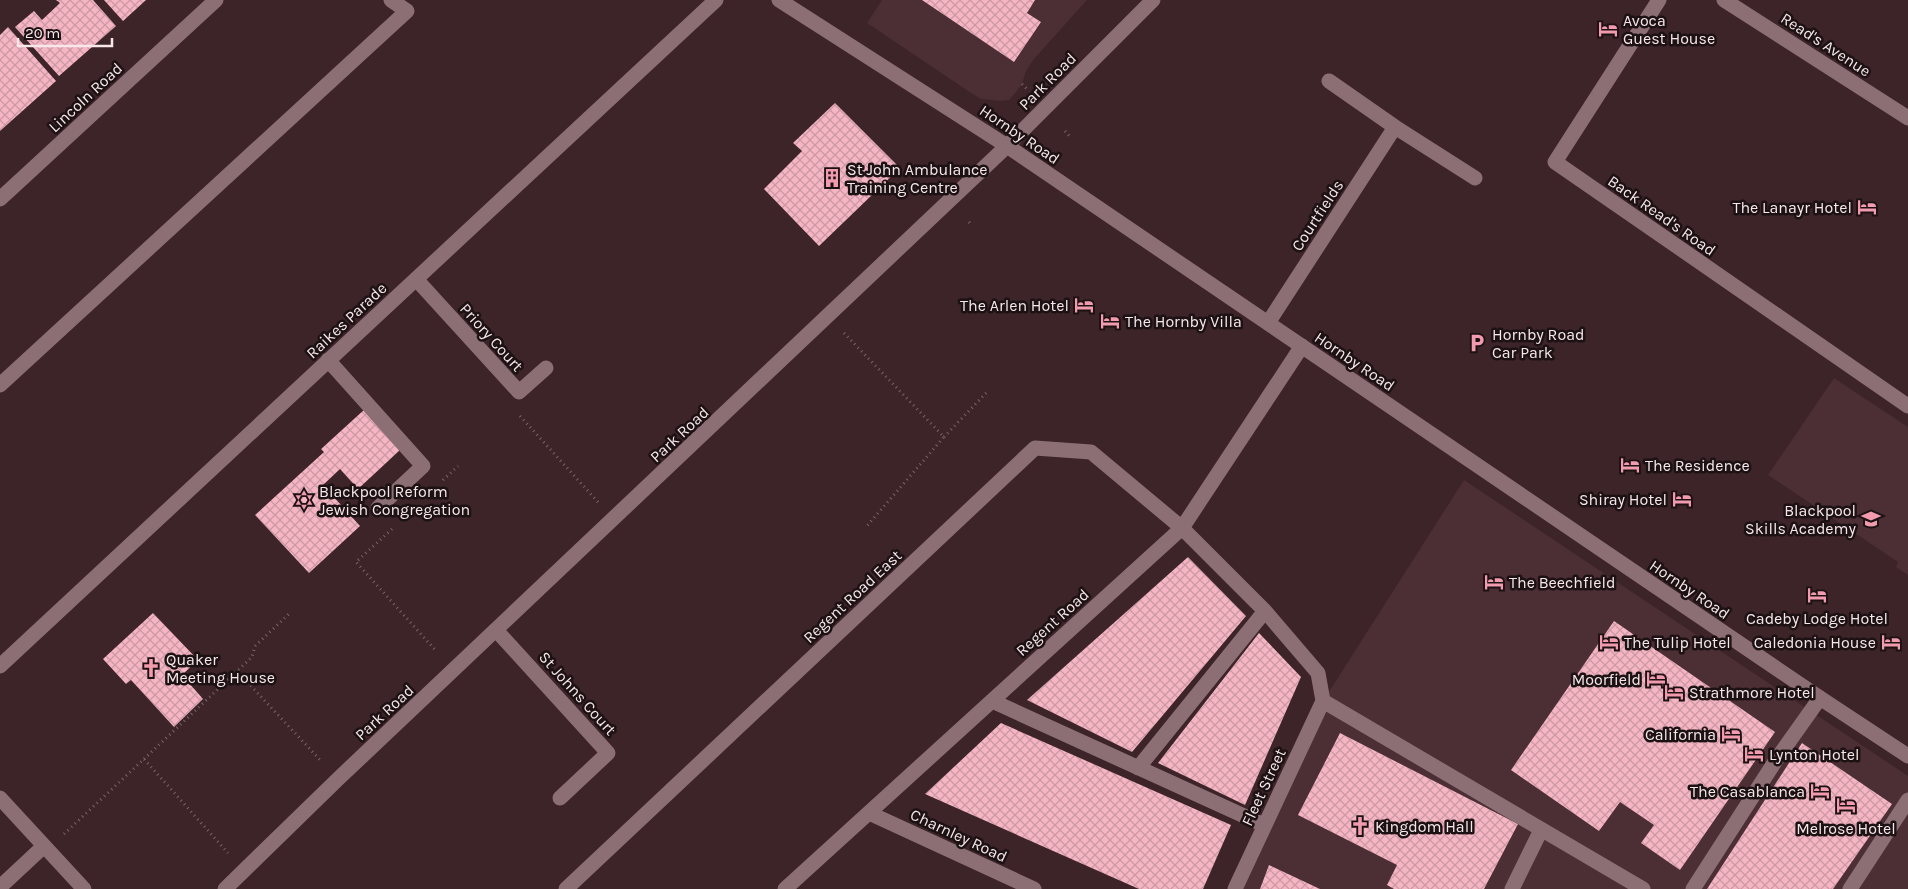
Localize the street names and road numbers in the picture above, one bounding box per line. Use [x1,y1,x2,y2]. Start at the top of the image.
street label: Read's Avenue [1777,8,1874,81]
street label: Park Road [1015,49,1080,114]
street label: Lincoln Road [45,58,126,136]
street label: Hornby Road [976,101,1063,168]
street label: Back Read's Road [1604,171,1719,260]
street label: Courtfields [1287,176,1347,254]
street label: Raikes Parade [302,278,390,362]
street label: Priory Court [456,299,527,375]
street label: Hornby Road [1311,328,1398,395]
street label: Park Road [646,402,713,466]
street label: Regent Road East [799,546,905,647]
street label: Hornby Road [1646,556,1733,623]
street label: Regent Road [1012,585,1093,660]
street label: St Johns Court [535,647,620,739]
street label: Park Road [351,680,418,744]
street label: Fleet Street [1237,746,1290,829]
street label: Charnley Road [907,805,1010,866]

